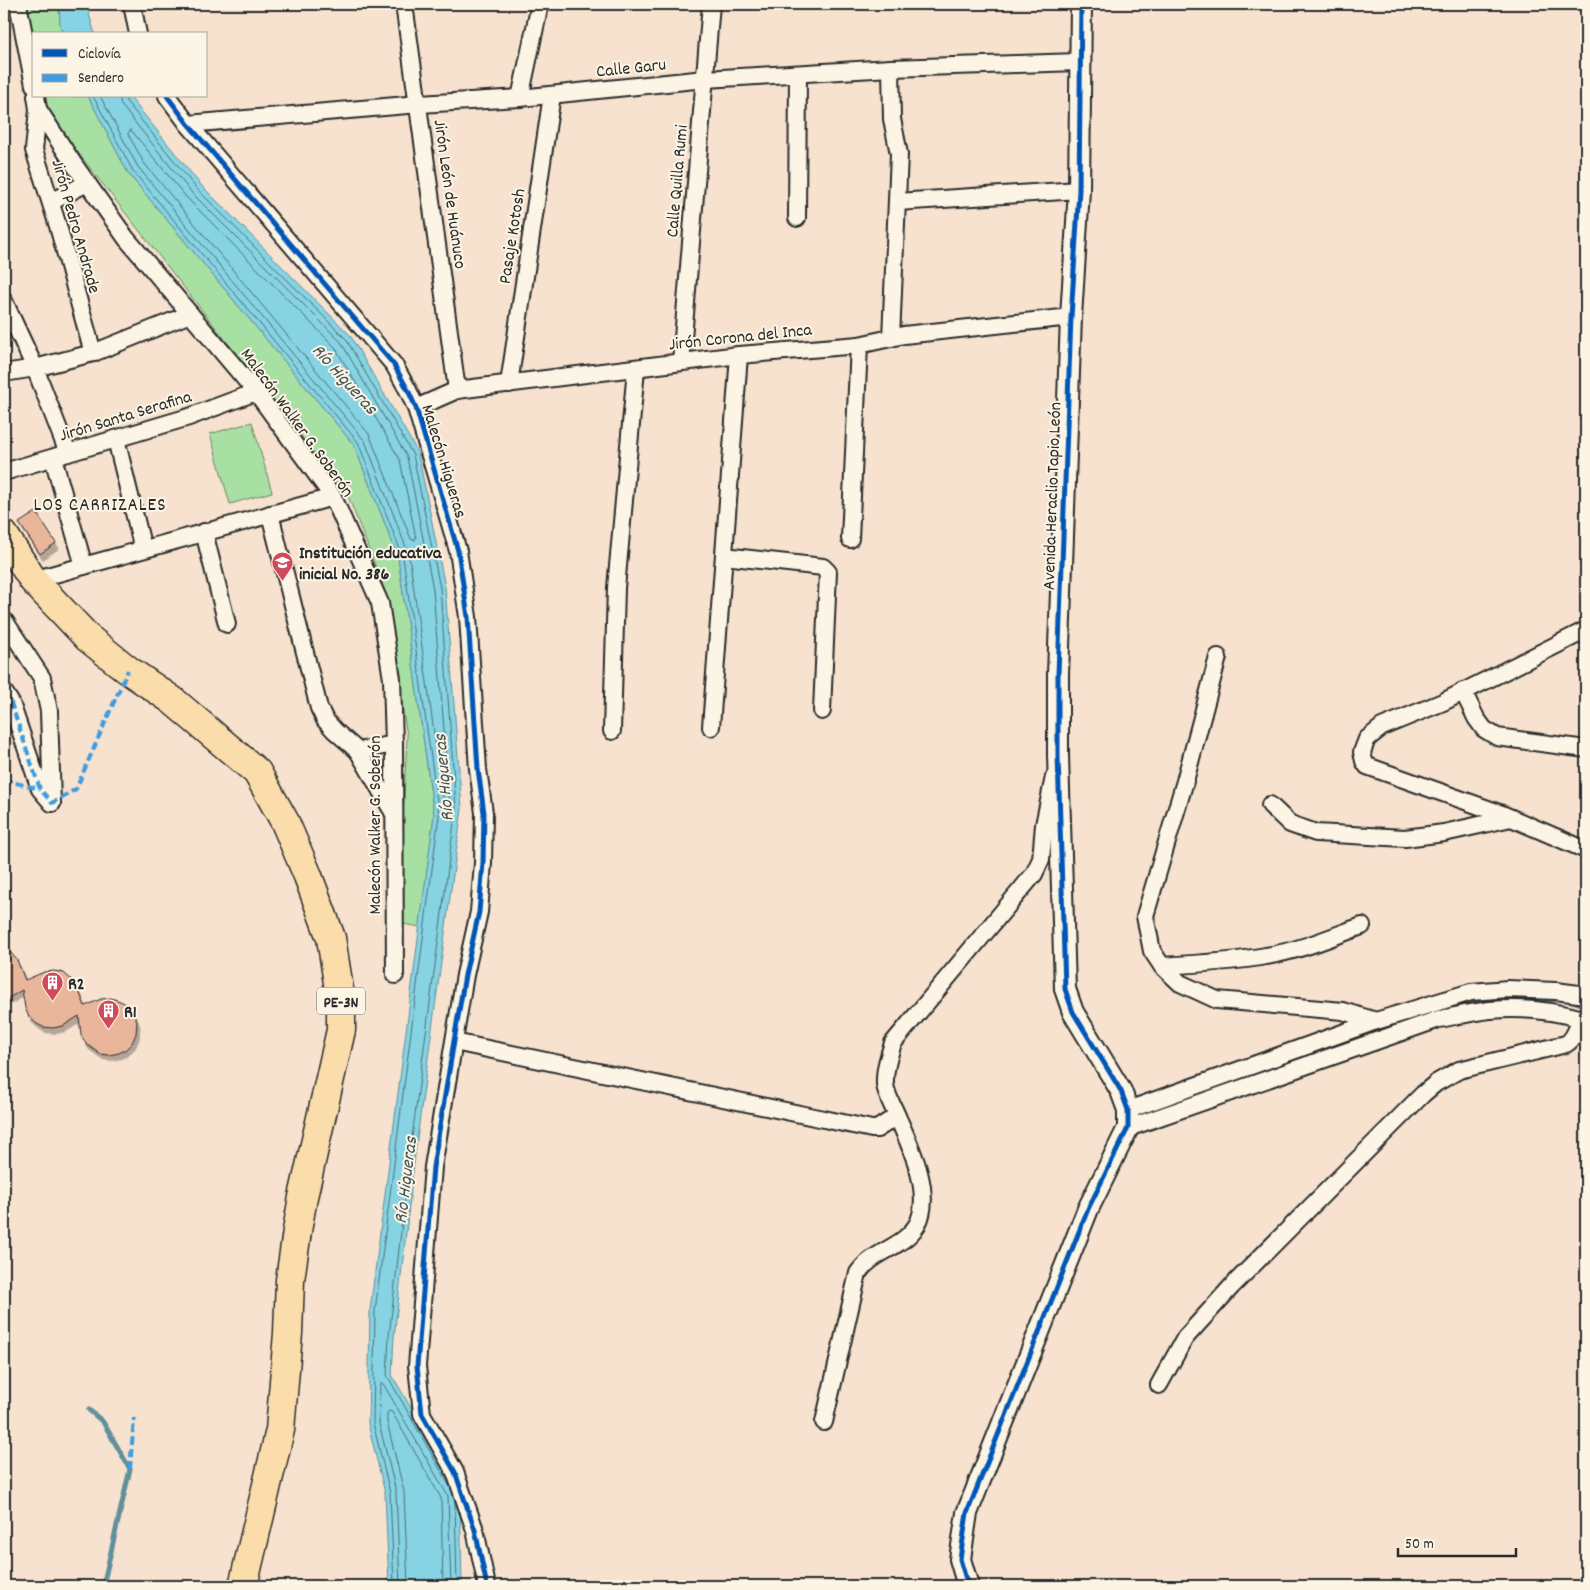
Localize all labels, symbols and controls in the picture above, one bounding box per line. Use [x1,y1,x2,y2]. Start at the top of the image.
legend [32,32,208,98]
text: Ciclovía [78,44,121,66]
street label: Calle Garu [595,53,667,86]
text: Sendero [78,68,124,90]
street label: Jirón León de Huánuco [426,118,471,271]
street label: Calle Quilla Rumi [661,124,696,238]
street label: Jirón Pedro Andrade [44,157,106,297]
street label: Pasaje Kotosh [494,187,533,286]
street label: Jirón Corona del Inca [667,318,814,358]
water label: Río Higueras [304,339,383,423]
street label: Malecón Walker G. Soberón [233,344,359,503]
street label: Jirón Santa Serafina [57,385,195,449]
street label: Malecón Higueras [413,402,472,522]
street label: Avenida Heraclio Tapio León [1038,402,1069,590]
district label: LOS CARRIZALES [33,493,167,520]
place label: Institución educativa inicial No. 386 [299,542,442,588]
school or university icon: Institución educativa inicial No. 386 [271,550,295,581]
water label: Río Higueras [428,732,463,823]
street label: Malecón Walker G. Soberón [364,736,389,914]
building icon: R2 [40,971,64,1002]
place label: R2 [68,973,85,998]
road number: PE-3N [317,988,365,1014]
building icon: R1 [96,999,120,1030]
place label: R1 [124,1001,137,1026]
water label: Río Higueras [389,1134,426,1226]
scale bar [1398,1525,1515,1557]
text: 50 m [1405,1534,1434,1556]

